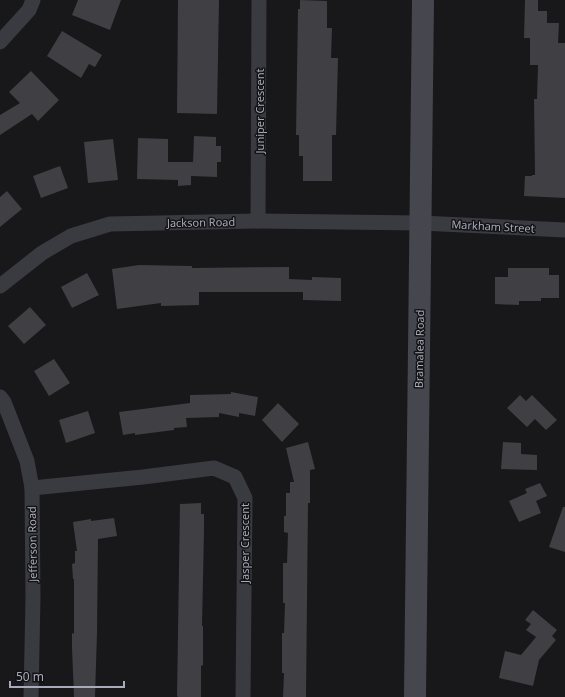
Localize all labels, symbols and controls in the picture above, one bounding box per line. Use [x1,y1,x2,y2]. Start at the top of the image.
street label: Juniper Crescent [252,69,267,154]
street label: Jackson Road [166,214,235,230]
street label: Markham Street [451,216,535,236]
street label: Bramalea Road [411,310,427,388]
street label: Jasper Crescent [237,503,252,584]
street label: Jefferson Road [24,506,40,583]
scale bar [10,663,124,689]
text: 50 m [16,668,44,685]

